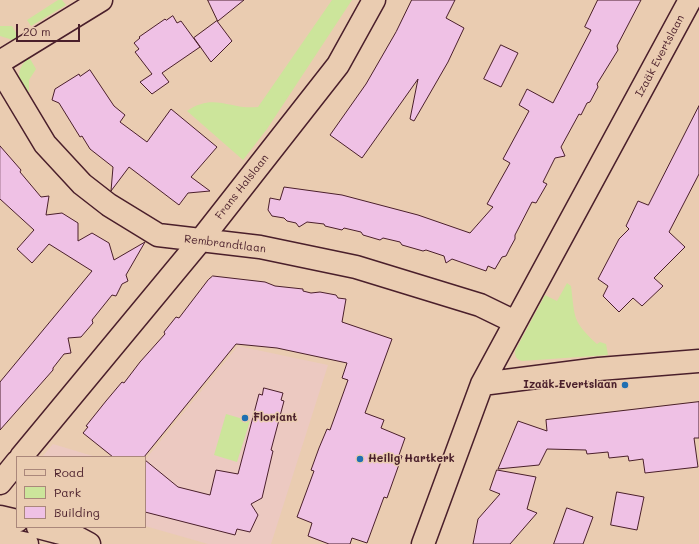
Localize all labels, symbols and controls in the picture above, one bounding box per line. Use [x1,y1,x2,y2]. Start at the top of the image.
street label: Izaäk Evertslaan [633,13,687,99]
scale bar [18,16,82,42]
text: 20 m [23,23,51,39]
street label: Frans Halslaan [213,152,271,222]
street label: Rembrandtlaan [183,232,267,256]
place label: Izaäk Evertslaan [523,378,617,392]
marker: Izaäk Evertslaan [620,380,630,390]
place label: Floriant [253,411,297,425]
marker: Floriant [240,413,250,423]
place label: Heilig Hartkerk [368,452,455,466]
marker: Heilig Hartkerk [355,454,365,464]
legend [16,456,146,528]
text: Road [54,464,84,480]
text: Park [54,484,81,500]
text: Building [54,504,100,520]

